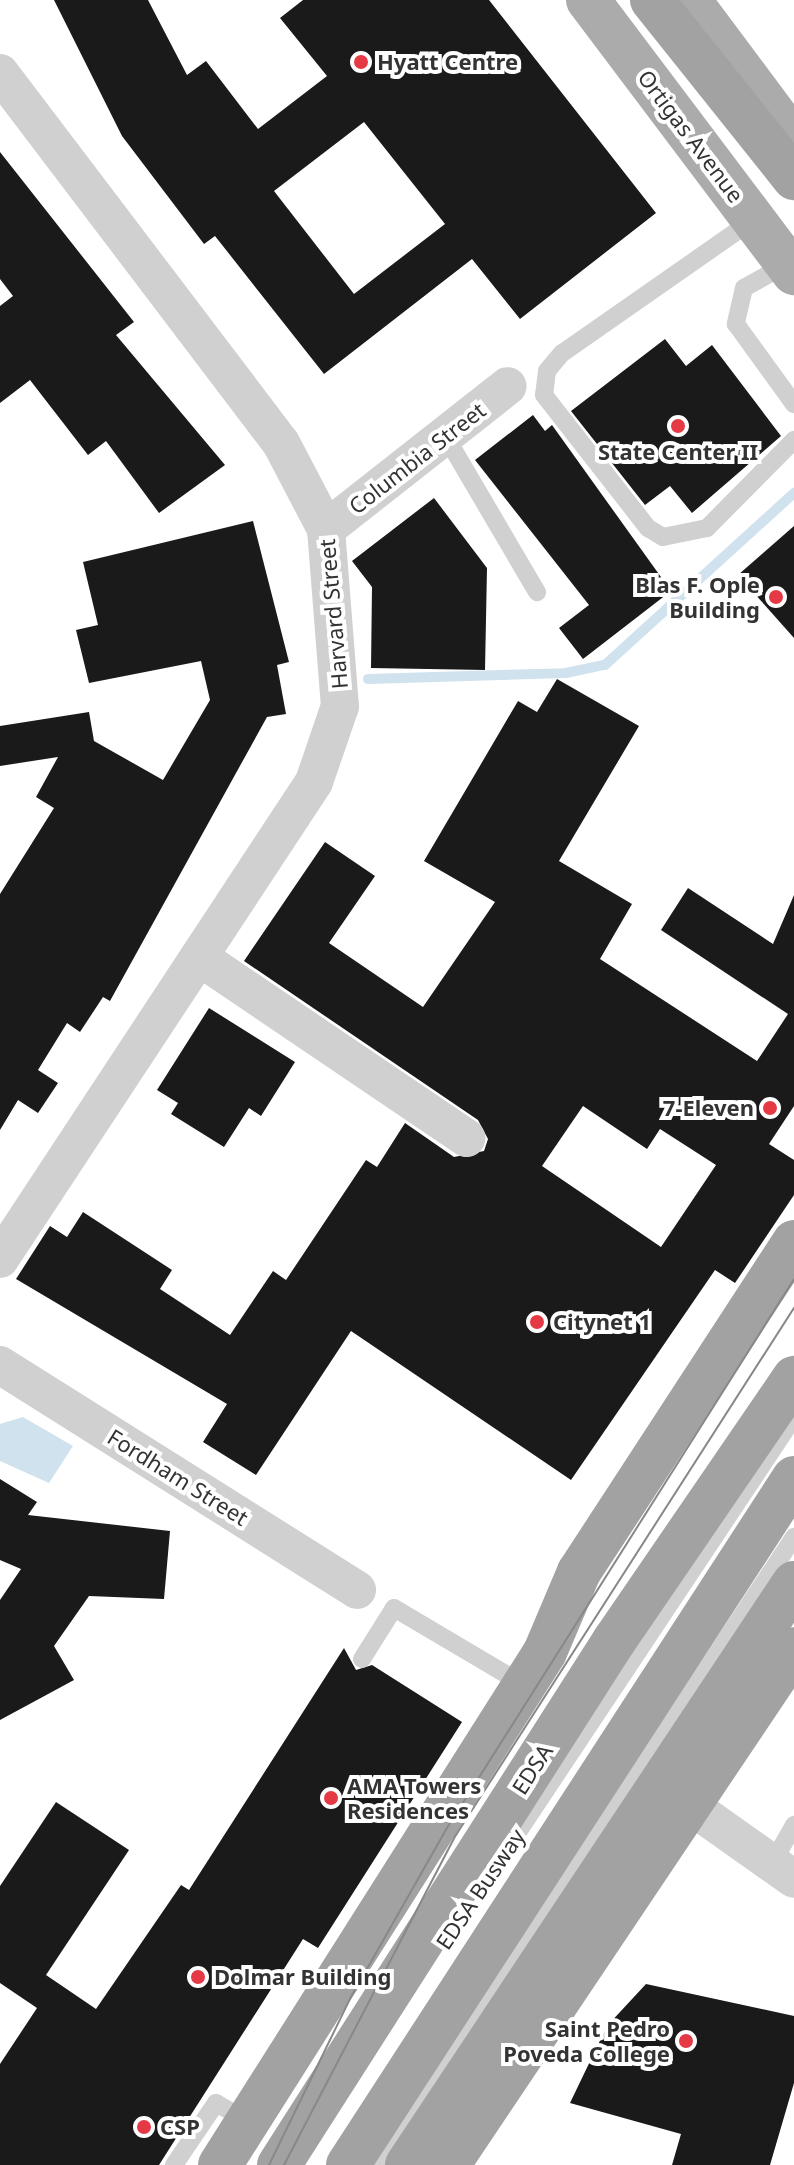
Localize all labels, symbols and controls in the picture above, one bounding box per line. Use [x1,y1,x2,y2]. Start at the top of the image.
place label: Hyatt Centre [377,49,518,75]
marker: Hyatt Centre [352,53,370,71]
street label: Ortigas Avenue [633,64,749,208]
street label: Columbia Street [344,397,490,519]
marker: State Center II [669,417,687,435]
place label: State Center II [598,439,758,465]
street label: Harvard Street [313,538,353,690]
place label: Blas F. Ople Building [635,571,760,622]
marker: Blas F. Ople Building [767,588,785,606]
place label: 7-Eleven [663,1095,754,1121]
marker: 7-Eleven [761,1099,779,1117]
place label: Citynet 1 [553,1309,651,1335]
marker: Citynet 1 [528,1313,546,1331]
street label: Fordham Street [103,1423,253,1531]
street label: EDSA [506,1739,558,1799]
place label: AMA Towers Residences [347,1772,481,1824]
marker: AMA Towers Residences [322,1789,340,1807]
street label: EDSA Busway [430,1824,530,1954]
place label: Dolmar Building [214,1964,391,1990]
marker: Dolmar Building [189,1968,207,1986]
place label: Saint Pedro Poveda College [503,2015,670,2066]
marker: Saint Pedro Poveda College [677,2032,695,2050]
place label: CSP [160,2114,200,2140]
marker: CSP [135,2118,153,2136]

